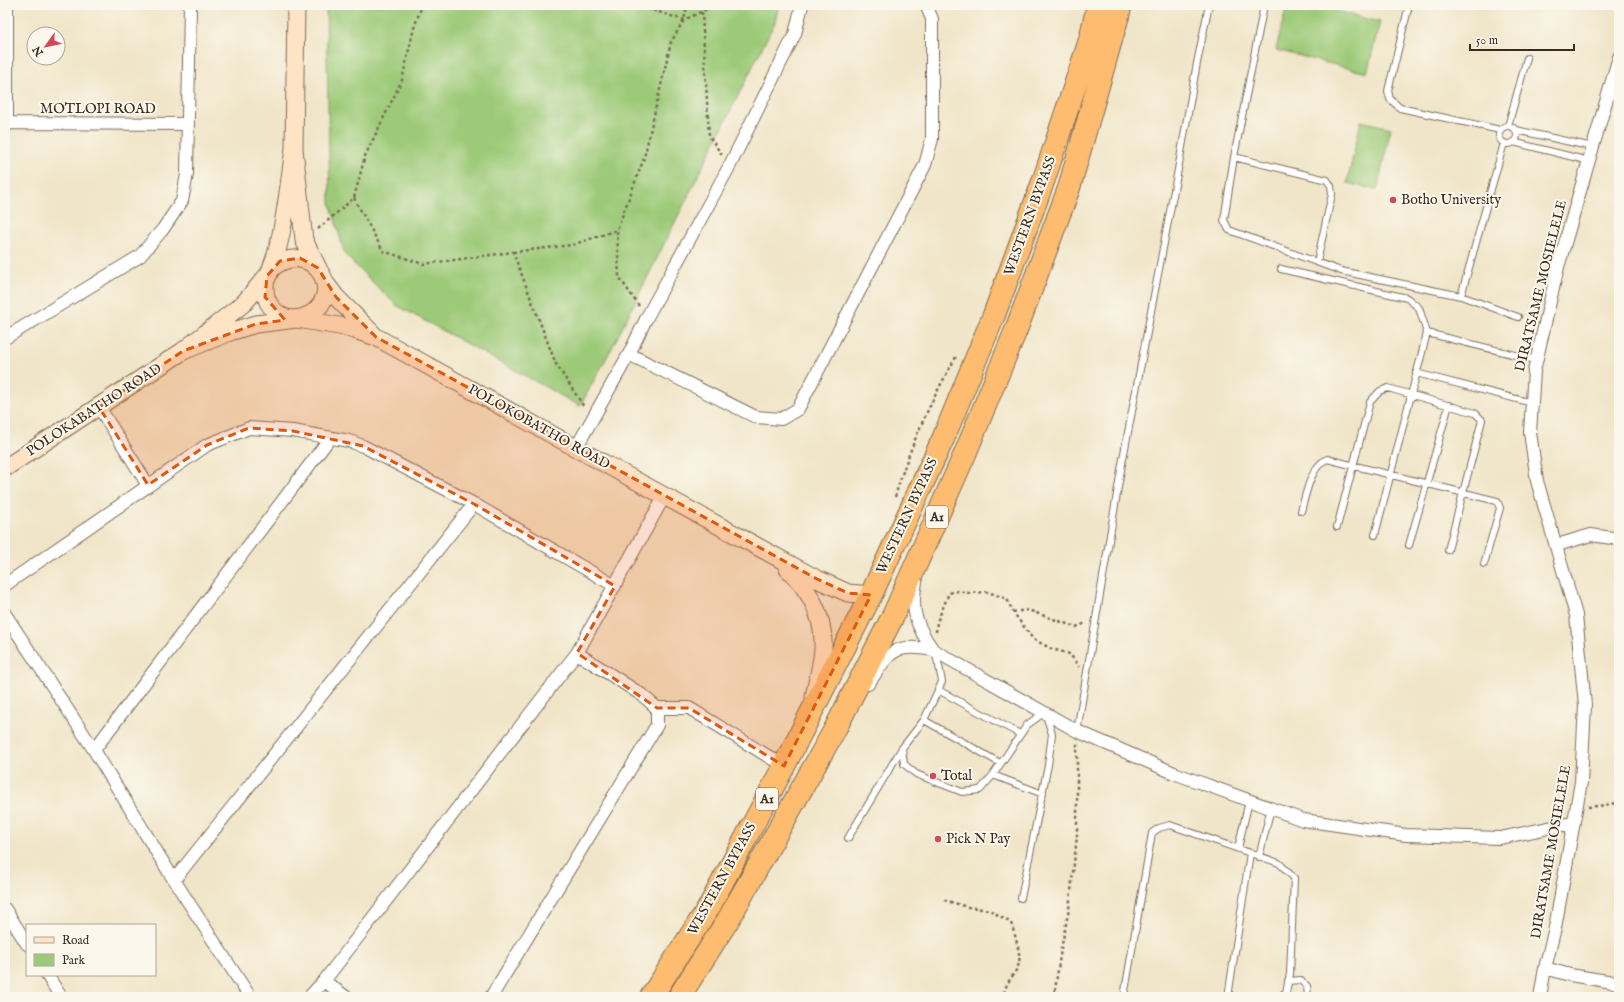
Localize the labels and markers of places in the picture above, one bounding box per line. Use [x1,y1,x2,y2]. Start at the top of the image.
place label: Botho University [1401,191,1501,209]
marker: Botho University [1388,195,1398,205]
place label: Total [941,767,972,785]
marker: Total [928,771,938,781]
place label: Pick N Pay [946,830,1010,848]
marker: Pick N Pay [933,834,943,844]

